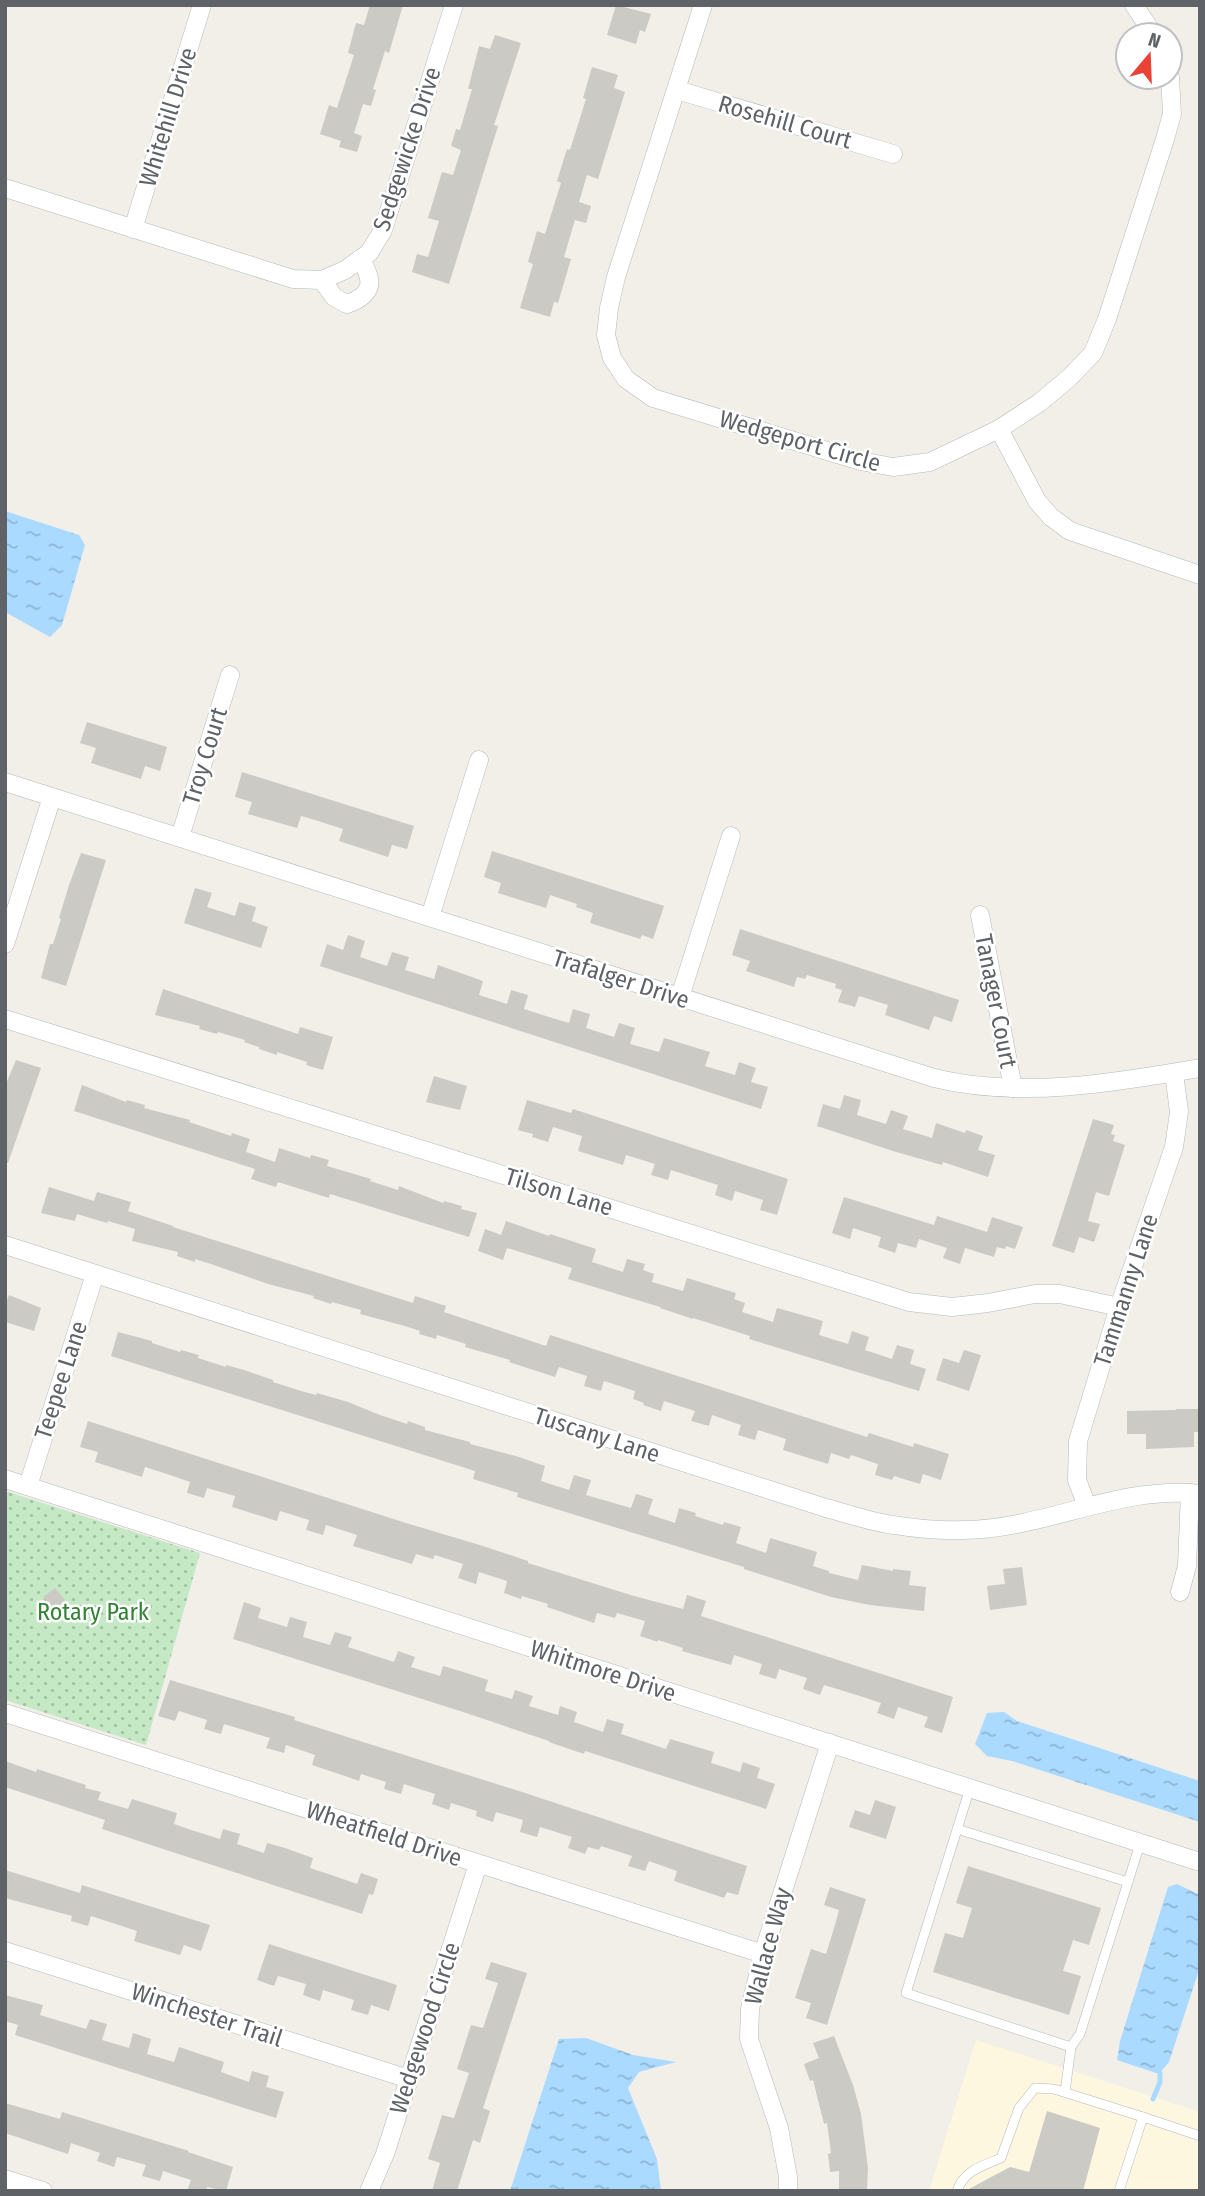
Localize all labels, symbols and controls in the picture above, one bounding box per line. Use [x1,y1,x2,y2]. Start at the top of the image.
north arrow [1114,21,1184,91]
text: N [1145,28,1164,53]
street label: Whitehill Drive [134,44,202,190]
street label: Sedgewicke Drive [367,63,447,235]
street label: Rosehill Court [715,90,855,154]
street label: Wedgeport Circle [716,405,884,477]
street label: Troy Court [177,704,233,808]
street label: Tanager Court [969,932,1023,1070]
street label: Trafalger Drive [549,944,693,1014]
street label: Tilson Lane [502,1162,616,1222]
street label: Tammanny Lane [1088,1210,1164,1370]
street label: Teepee Lane [29,1317,93,1443]
street label: Tuscany Lane [531,1402,663,1468]
park label: Rotary Park [37,1598,150,1626]
street label: Whitmore Drive [527,1634,679,1708]
street label: Wheatfield Drive [303,1796,465,1872]
street label: Wallace Way [739,1884,797,2007]
street label: Wedgewood Circle [384,1939,466,2117]
street label: Winchester Trail [128,1977,286,2053]

